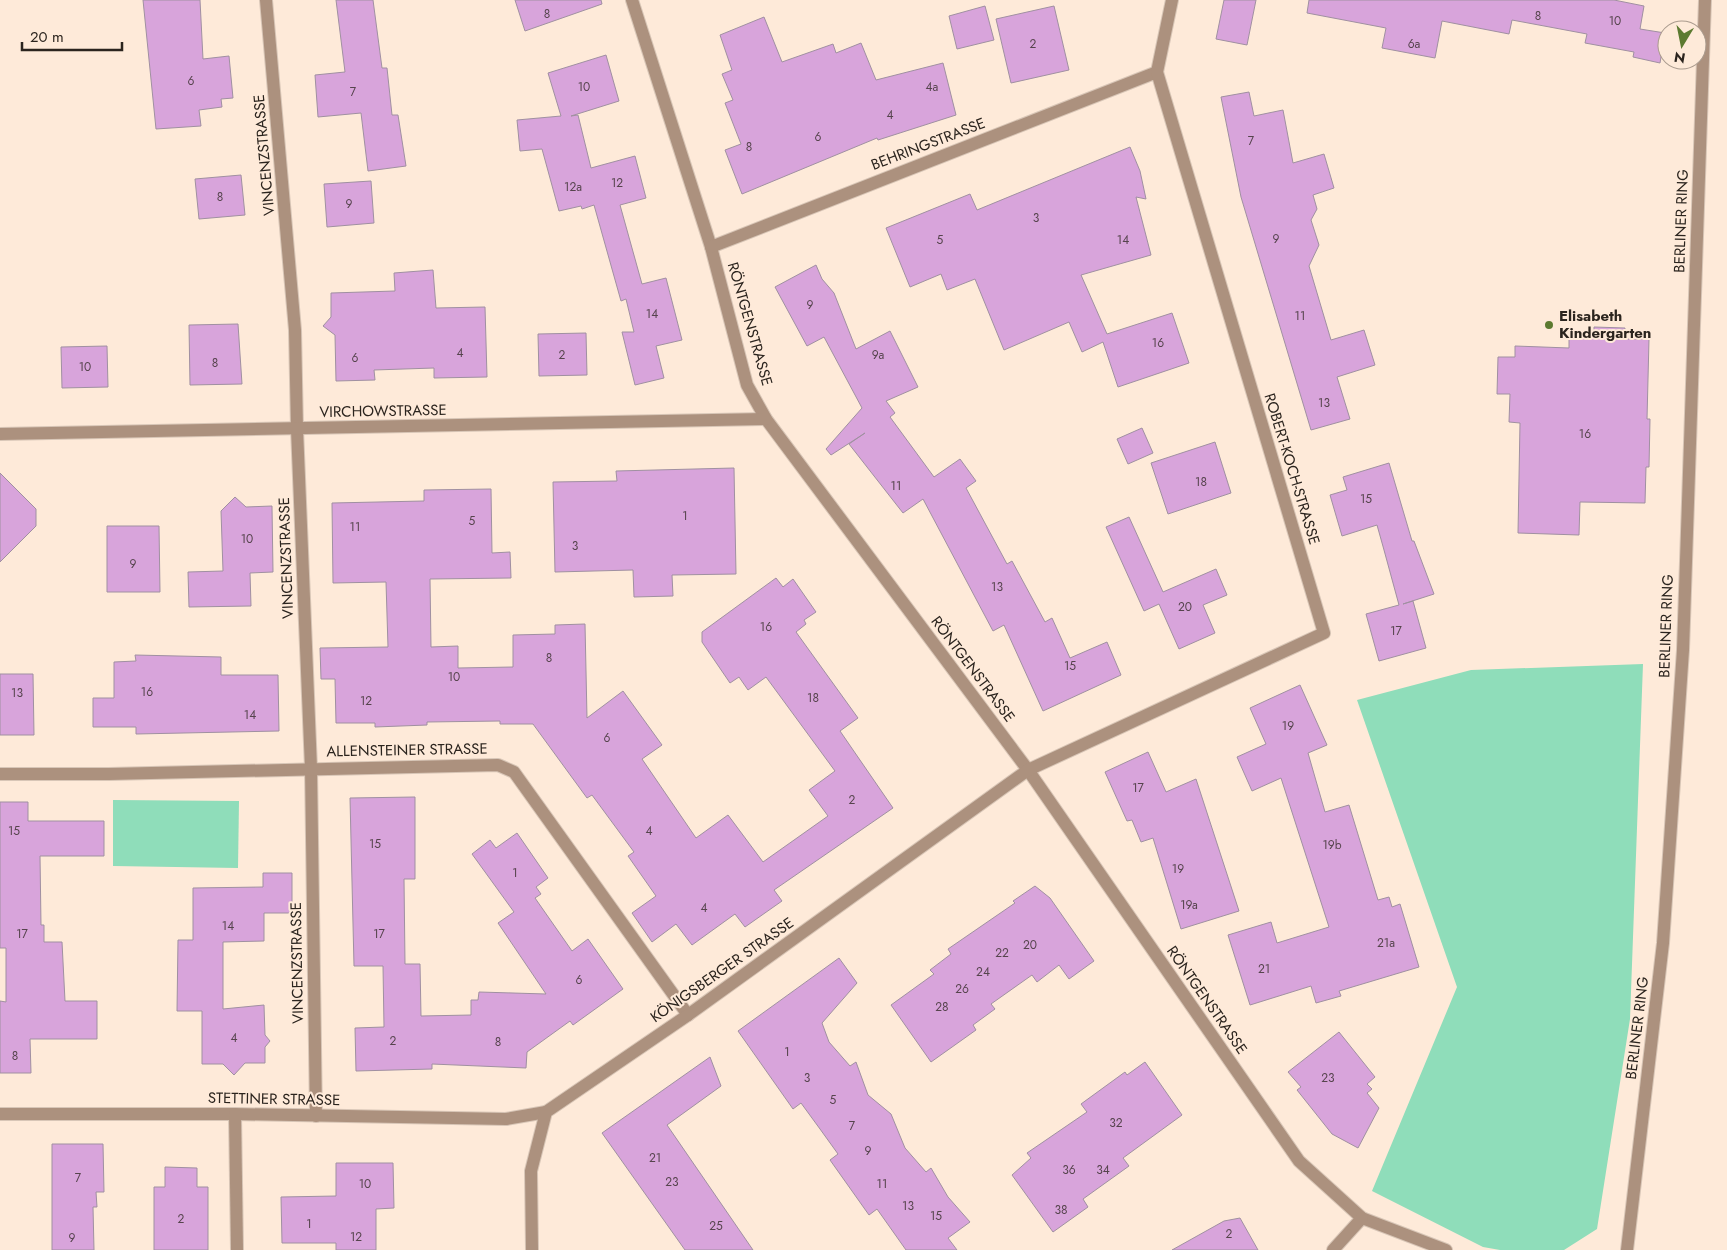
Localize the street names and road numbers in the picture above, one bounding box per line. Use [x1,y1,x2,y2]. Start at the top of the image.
street label: VINCENZSTRASSE [248,93,280,217]
street label: BEHRINGSTRASSE [868,112,988,176]
street label: BERLINER RING [1668,169,1694,273]
street label: RÖNTGENSTRASSE [722,260,778,388]
street label: ROBERT-KOCH-STRASSE [1258,391,1326,547]
street label: VIRCHOWSTRASSE [319,399,447,423]
street label: VINCENZSTRASSE [273,497,299,619]
street label: BERLINER RING [1653,574,1679,678]
street label: RÖNTGENSTRASSE [926,611,1020,727]
street label: ALLENSTEINER STRASSE [326,738,488,762]
street label: VINCENZSTRASSE [285,902,309,1024]
street label: KÖNIGSBERGER STRASSE [646,912,798,1028]
street label: RÖNTGENSTRASSE [1161,941,1253,1059]
street label: BERLINER RING [1620,975,1654,1081]
street label: STETTINER STRASSE [208,1087,340,1111]

